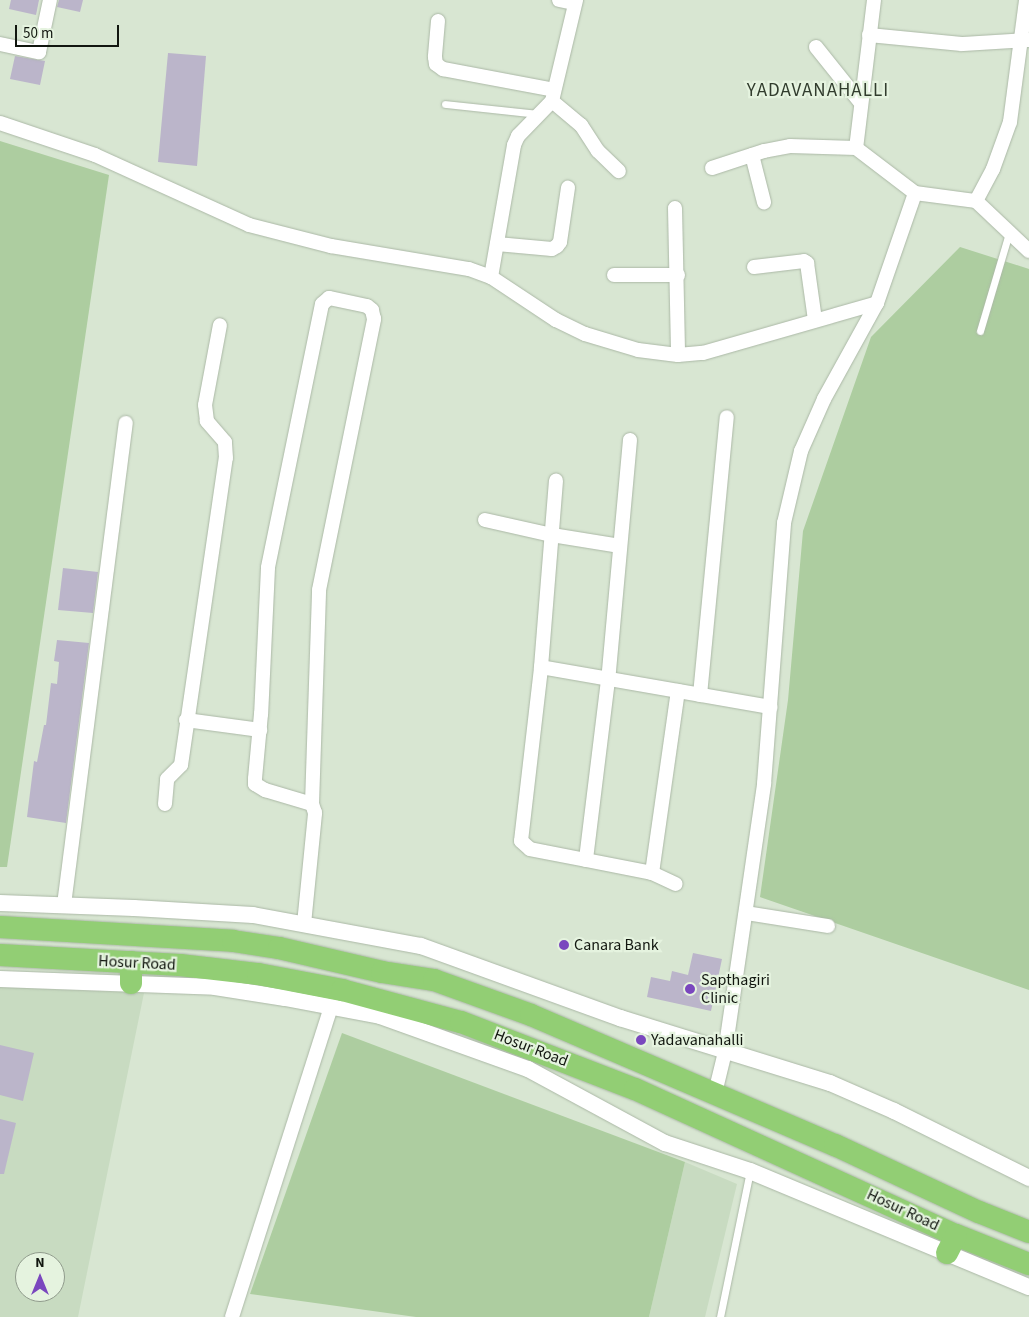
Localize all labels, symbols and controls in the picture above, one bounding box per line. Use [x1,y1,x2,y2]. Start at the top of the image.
scale bar [18,15,121,47]
text: 50 m [23,23,53,44]
district label: YADAVANAHALLI [745,80,891,102]
place label: Canara Bank [574,935,659,955]
marker: Canara Bank [558,939,570,951]
street label: Hosur Road [98,951,176,975]
place label: Sapthagiri Clinic [701,970,770,1008]
marker: Sapthagiri Clinic [683,982,697,996]
street label: Hosur Road [491,1025,571,1071]
place label: Yadavanahalli [651,1030,743,1050]
marker: Yadavanahalli [635,1034,647,1046]
street label: Hosur Road [864,1185,942,1235]
north arrow [15,1252,65,1302]
text: N [35,1253,45,1273]

